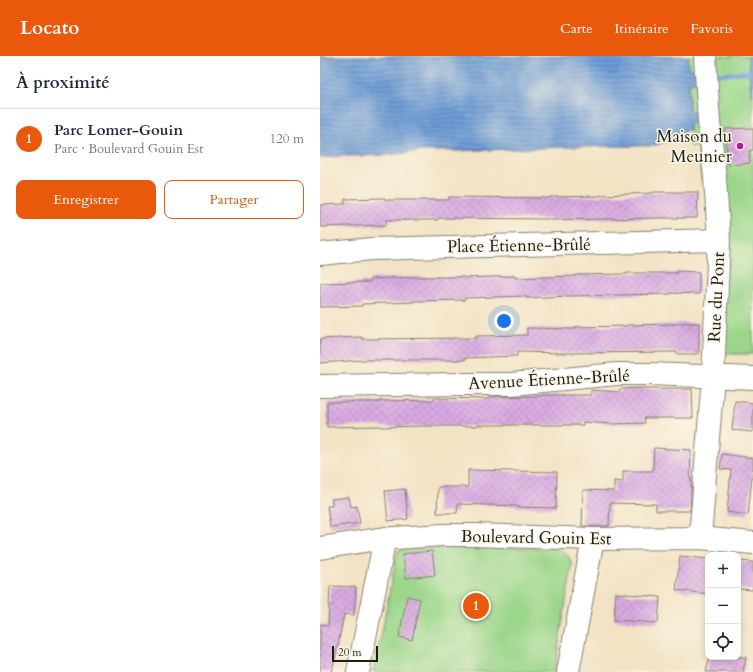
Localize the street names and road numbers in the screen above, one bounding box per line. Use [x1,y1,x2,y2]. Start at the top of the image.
street label: Place Étienne-Brûlé [447,233,591,258]
street label: Rue du Pont [703,251,730,343]
street label: Avenue Étienne-Brûlé [468,364,630,395]
street label: Boulevard Gouin Est [461,525,612,550]

